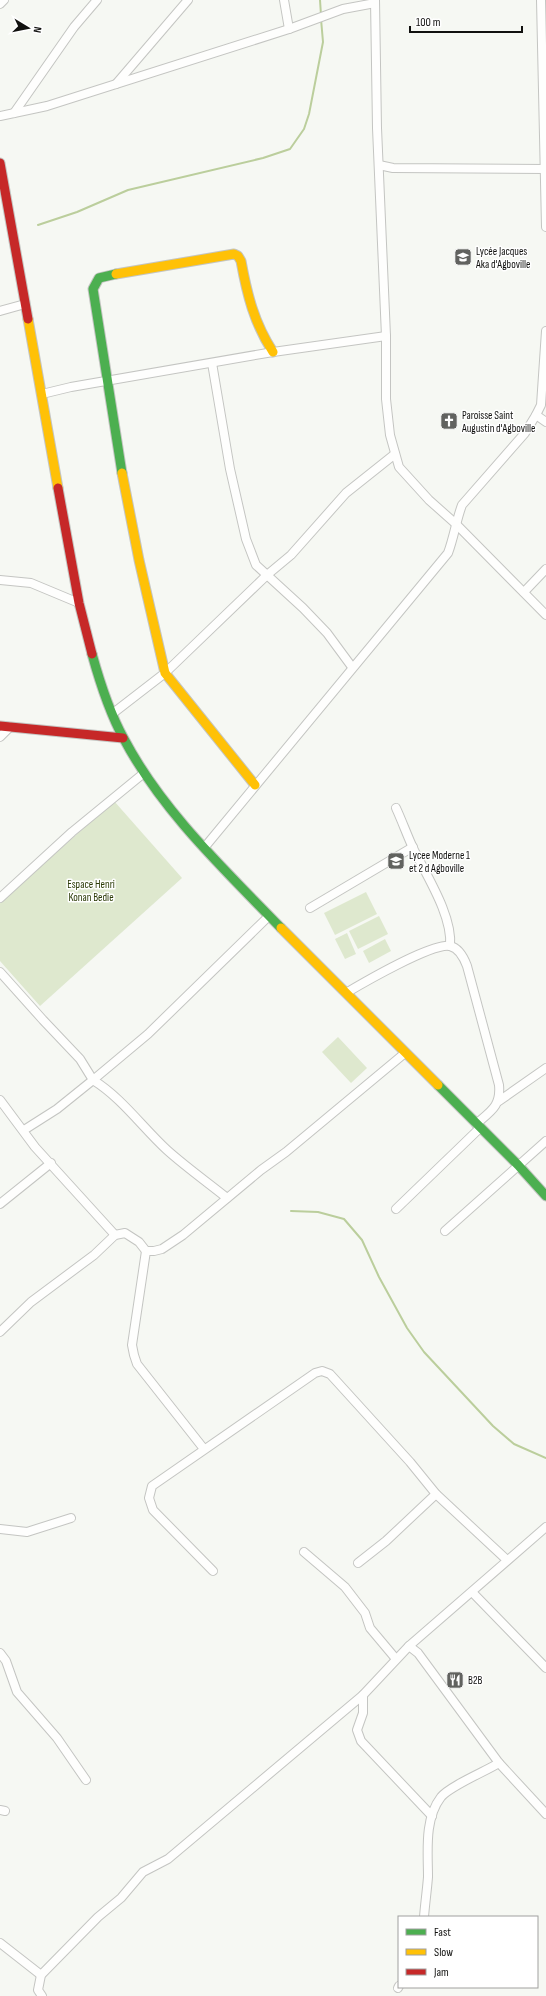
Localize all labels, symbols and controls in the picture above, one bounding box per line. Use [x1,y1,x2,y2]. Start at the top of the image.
north arrow [8,8,48,48]
scale bar [410,8,522,34]
text: 100 m [416,15,441,30]
text: N [30,26,44,34]
place label: Lycée Jacques Aka d'Agboville [475,245,530,271]
school or university icon: Lycée Jacques Aka d'Agboville [453,247,473,267]
place label: Paroisse Saint Augustin d'Agboville [461,409,536,435]
church icon: Paroisse Saint Augustin d'Agboville [439,411,459,431]
place label: Lycee Moderne 1 et 2 d Agboville [409,849,470,875]
school or university icon: Lycee Moderne 1 et 2 d Agboville [386,851,406,871]
park label: Espace Henri Konan Bedie [67,878,115,904]
restaurant icon: B2B [445,1670,465,1690]
place label: B2B [468,1674,482,1687]
legend [398,1916,538,1988]
text: Fast [434,1925,451,1940]
text: Slow [434,1945,453,1960]
text: Jam [433,1965,449,1980]

